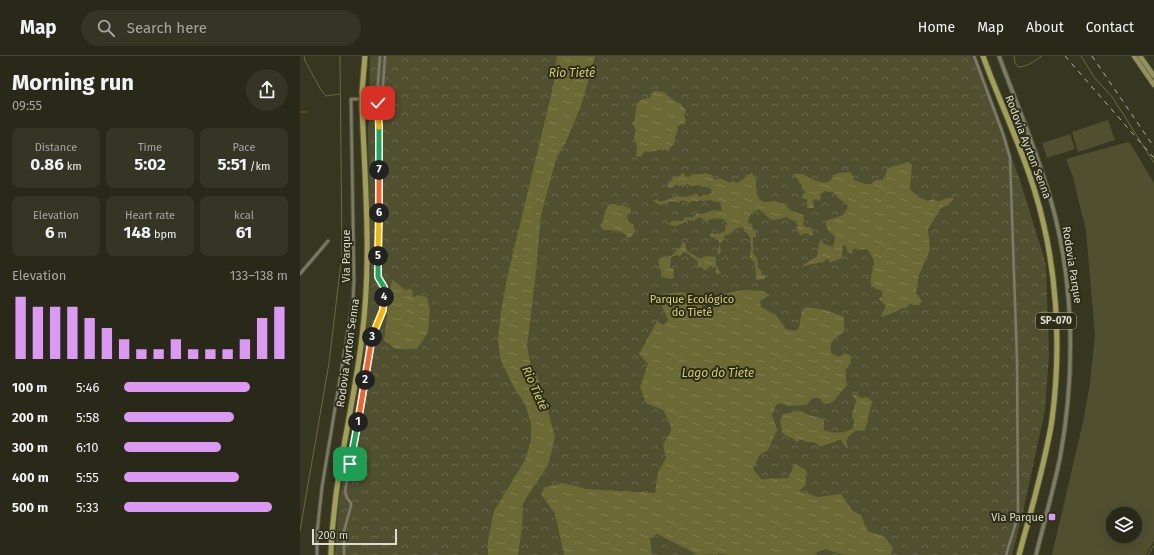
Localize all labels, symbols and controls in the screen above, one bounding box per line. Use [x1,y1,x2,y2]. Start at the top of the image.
search box [81,10,361,46]
text: Map [20,16,57,39]
icon: search [95,17,117,39]
text: Search here [127,19,207,37]
text: Home [918,19,955,36]
text: Map [977,19,1004,36]
text: About [1026,19,1064,36]
text: Contact [1086,19,1134,36]
water label: Rio Tietê [549,66,595,80]
text: Morning run [12,69,134,96]
button: share [246,69,288,111]
pin [361,86,395,120]
icon: check [367,92,389,114]
street label: Rodovia Ayrton Senna [1002,93,1054,201]
text: 09:55 [12,98,42,113]
text: Distance [35,141,77,154]
text: Time [138,141,162,154]
text: Pace [233,141,255,154]
text: 0.86 [30,154,64,175]
text: 5:02 [134,154,166,175]
text: 5:51 [217,154,247,175]
text: km [64,160,82,173]
text: /km [247,160,271,173]
pin: 7 [369,160,389,180]
text: 7 [376,163,382,176]
pin: 6 [369,203,389,223]
text: 6 [376,206,382,219]
text: Elevation [33,209,79,222]
text: Heart rate [125,209,175,222]
text: kcal [234,209,254,222]
text: 6 [45,222,55,243]
text: 148 [124,222,151,243]
text: 61 [236,222,252,243]
street label: Rodovia Parque [1059,225,1085,305]
text: m [55,228,67,241]
text: bpm [151,228,176,241]
street label: Via Parque [340,230,353,282]
pin: 5 [368,246,388,266]
text: 5 [375,249,381,262]
text: Elevation [12,268,66,283]
text: 133–138 m [230,268,288,283]
pin: 4 [374,287,394,307]
text: 4 [381,290,387,303]
park label: Parque Ecológico do Tietê [650,293,734,319]
street label: Rodovia Ayrton Senna [334,298,362,408]
road number: SP-070 [1036,313,1076,329]
pin: 3 [362,327,382,347]
text: 3 [369,330,375,343]
water label: Rio Tietê [519,364,551,412]
water label: Lago do Tiete [682,366,754,380]
pin: 2 [355,370,375,390]
text: 2 [362,373,368,386]
text: 100 m [12,380,47,395]
text: 5:46 [76,380,99,395]
text: 200 m [12,410,48,425]
text: 5:58 [76,410,99,425]
pin: 1 [348,412,368,432]
text: 1 [355,415,361,428]
text: 300 m [12,440,48,455]
text: 6:10 [76,440,98,455]
pin [333,447,367,481]
icon: arrive [339,453,361,475]
text: 400 m [12,470,49,485]
text: 5:55 [76,470,99,485]
text: 500 m [12,500,48,515]
text: 5:33 [76,500,99,515]
map controls [1106,507,1142,543]
button: layers [1106,507,1142,543]
place label: Via Parque [991,511,1044,524]
marker: Via Parque [1047,512,1057,522]
scale bar [312,527,397,546]
text: 200 m [318,529,348,542]

